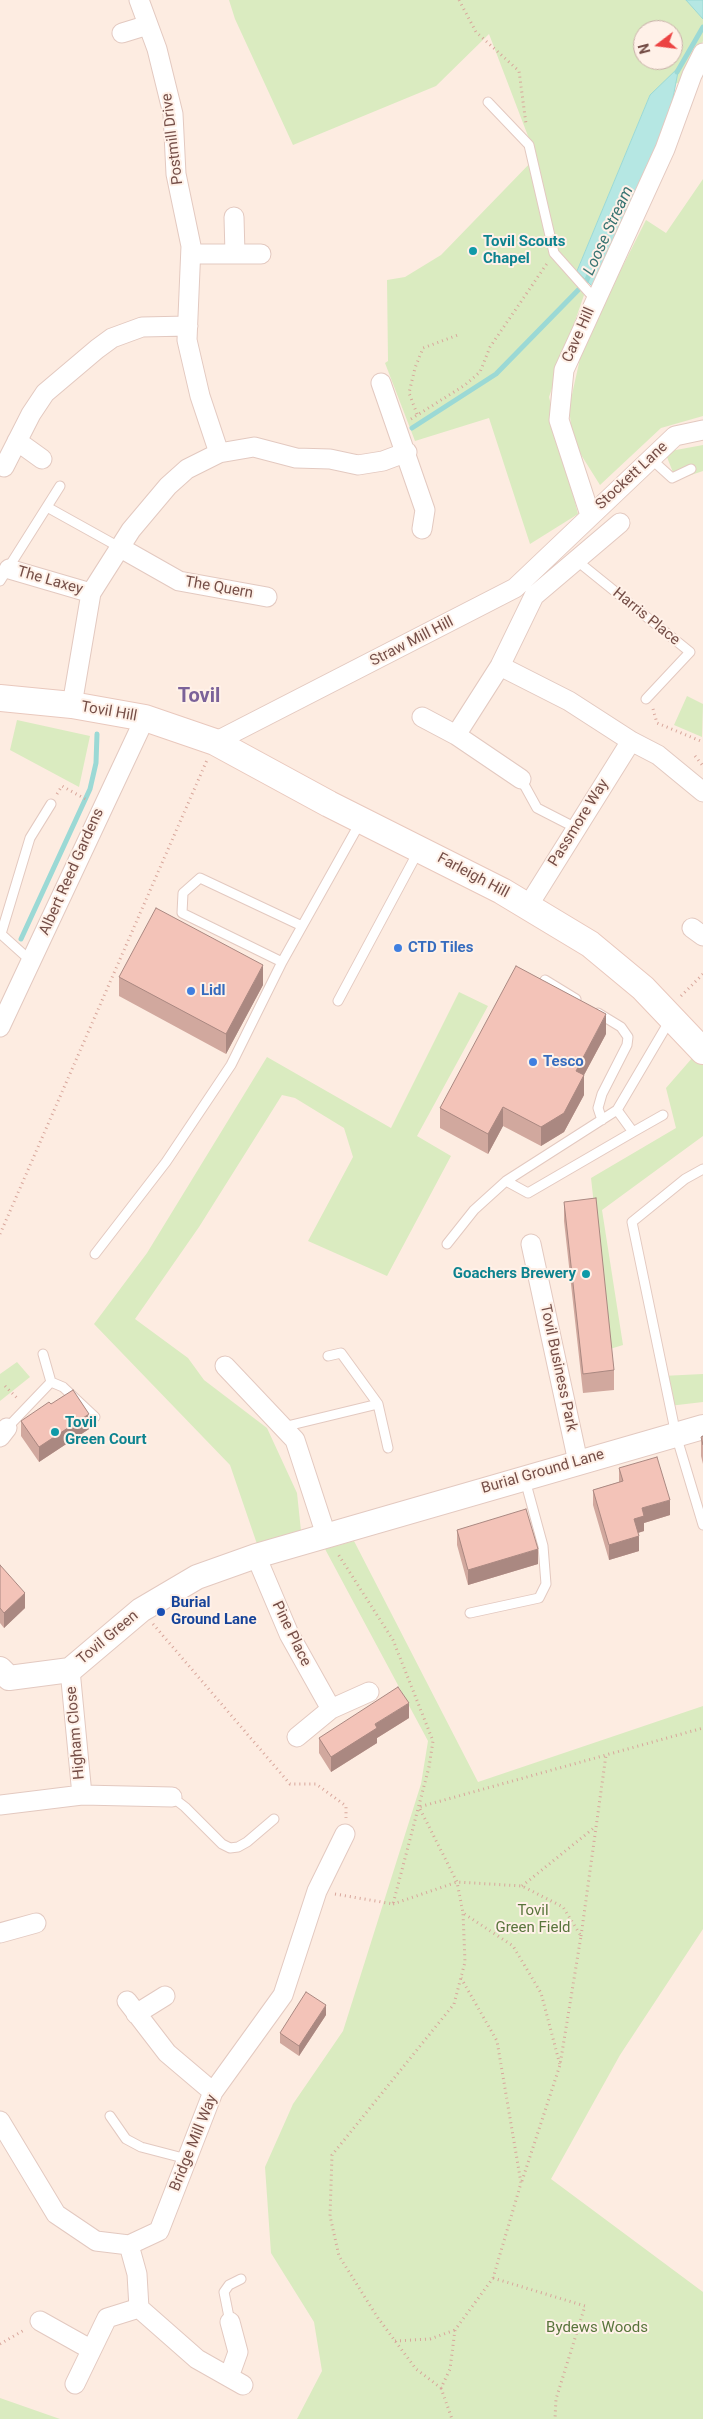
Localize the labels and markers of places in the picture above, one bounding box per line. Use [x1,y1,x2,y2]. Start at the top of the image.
place label: Tovil Scouts Chapel [483,233,565,268]
marker: Tovil Scouts Chapel [467,245,479,257]
place label: CTD Tiles [408,939,473,957]
marker: CTD Tiles [392,942,404,954]
place label: Lidl [201,982,225,1000]
marker: Lidl [185,985,197,997]
place label: Tesco [543,1053,584,1071]
marker: Tesco [527,1056,539,1068]
place label: Goachers Brewery [453,1265,576,1283]
marker: Goachers Brewery [580,1268,592,1280]
place label: Tovil Green Court [65,1414,147,1449]
marker: Tovil Green Court [49,1426,61,1438]
place label: Burial Ground Lane [171,1594,257,1629]
marker: Burial Ground Lane [155,1606,167,1618]

